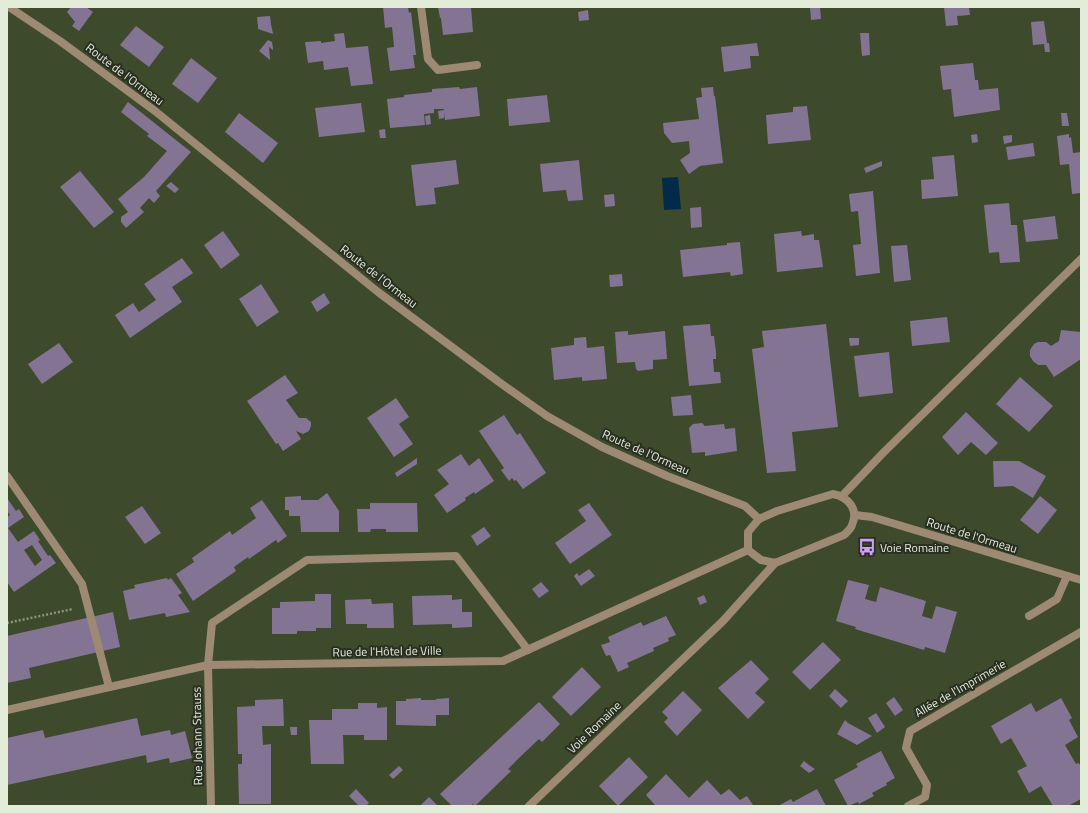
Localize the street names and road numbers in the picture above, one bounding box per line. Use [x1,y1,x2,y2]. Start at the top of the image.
street label: Route de l'Ormeau [82,38,168,110]
street label: Route de l'Ormeau [336,240,422,312]
street label: Route de l'Ormeau [599,424,693,480]
street label: Route de l'Ormeau [924,512,1020,558]
street label: Rue de l'Hôtel de Ville [332,641,442,661]
street label: Allée de l'Imprimerie [911,654,1009,722]
street label: Rue Johann Strauss [187,686,207,785]
street label: Voie Romaine [563,696,625,758]

